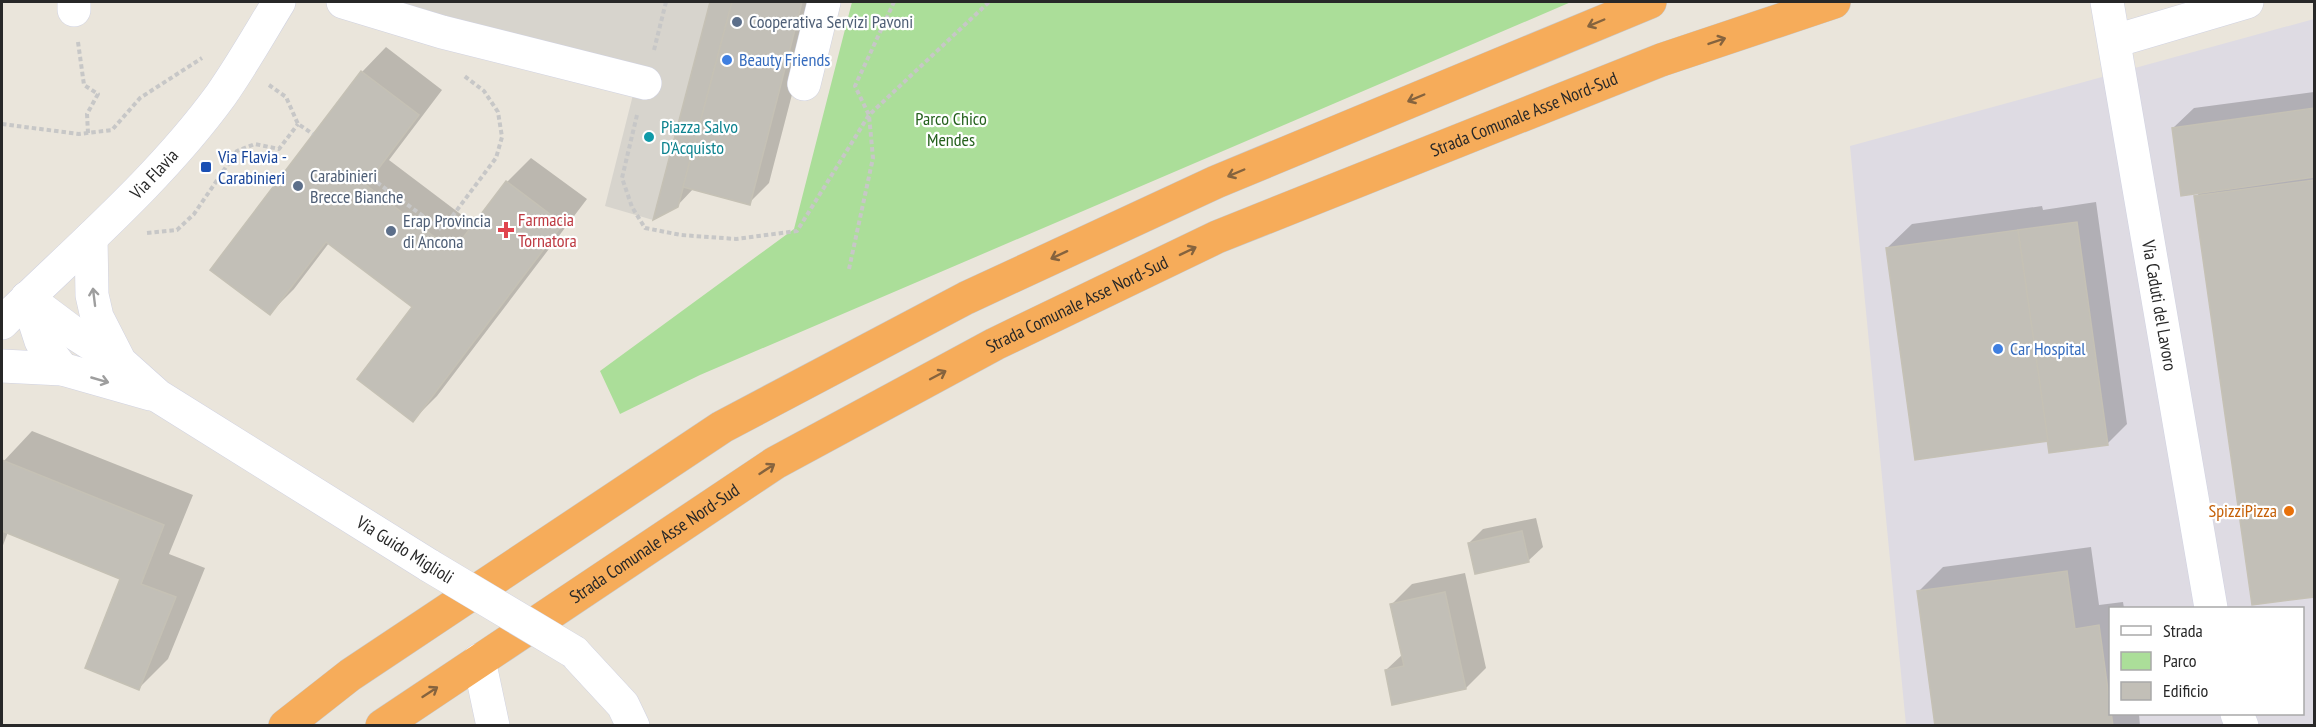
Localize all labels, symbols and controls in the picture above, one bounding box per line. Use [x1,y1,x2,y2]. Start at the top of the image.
place label: Cooperativa Servizi Pavoni [749,10,913,33]
marker: Cooperativa Servizi Pavoni [730,15,744,29]
one-way arrow [1587,18,1606,29]
one-way arrow [1707,35,1726,46]
place label: Beauty Friends [739,48,830,71]
marker: Beauty Friends [720,53,734,67]
street label: Strada Comunale Asse Nord-Sud [1427,66,1621,162]
one-way arrow [1407,93,1426,104]
park label: Parco Chico Mendes [915,107,987,151]
place label: Piazza Salvo D'Acquisto [661,115,738,159]
marker: Piazza Salvo D'Acquisto [642,130,656,144]
street label: Via Flavia [124,144,183,204]
place label: Via Flavia - Carabinieri [217,145,287,189]
marker: Via Flavia - Carabinieri [199,160,213,174]
place label: Carabinieri Brecce Bianche [310,164,403,208]
one-way arrow [1227,168,1246,179]
marker: Carabinieri Brecce Bianche [291,179,305,193]
place label: Farmacia Tornatora [518,208,577,252]
place label: Erap Provincia di Ancona [403,209,491,253]
marker: Farmacia Tornatora [499,223,513,237]
marker: Erap Provincia di Ancona [384,224,398,238]
street label: Via Caduti del Lavoro [2137,238,2182,373]
one-way arrow [1179,244,1197,256]
one-way arrow [1051,249,1069,261]
street label: Strada Comunale Asse Nord-Sud [982,250,1172,358]
one-way arrow [88,288,99,308]
place label: Car Hospital [2010,337,2086,360]
marker: Car Hospital [1991,342,2005,356]
one-way arrow [929,369,946,381]
one-way arrow [90,375,109,386]
one-way arrow [759,462,776,475]
street label: Strada Comunale Asse Nord-Sud [565,478,744,608]
place label: SpizziPizza [2209,499,2277,522]
marker: SpizziPizza [2282,504,2296,518]
street label: Via Guido Miglioli [352,510,458,589]
legend [2109,607,2304,715]
text: Strada [2163,619,2203,642]
text: Parco [2163,649,2197,672]
text: Edificio [2163,679,2209,702]
one-way arrow [421,686,438,699]

